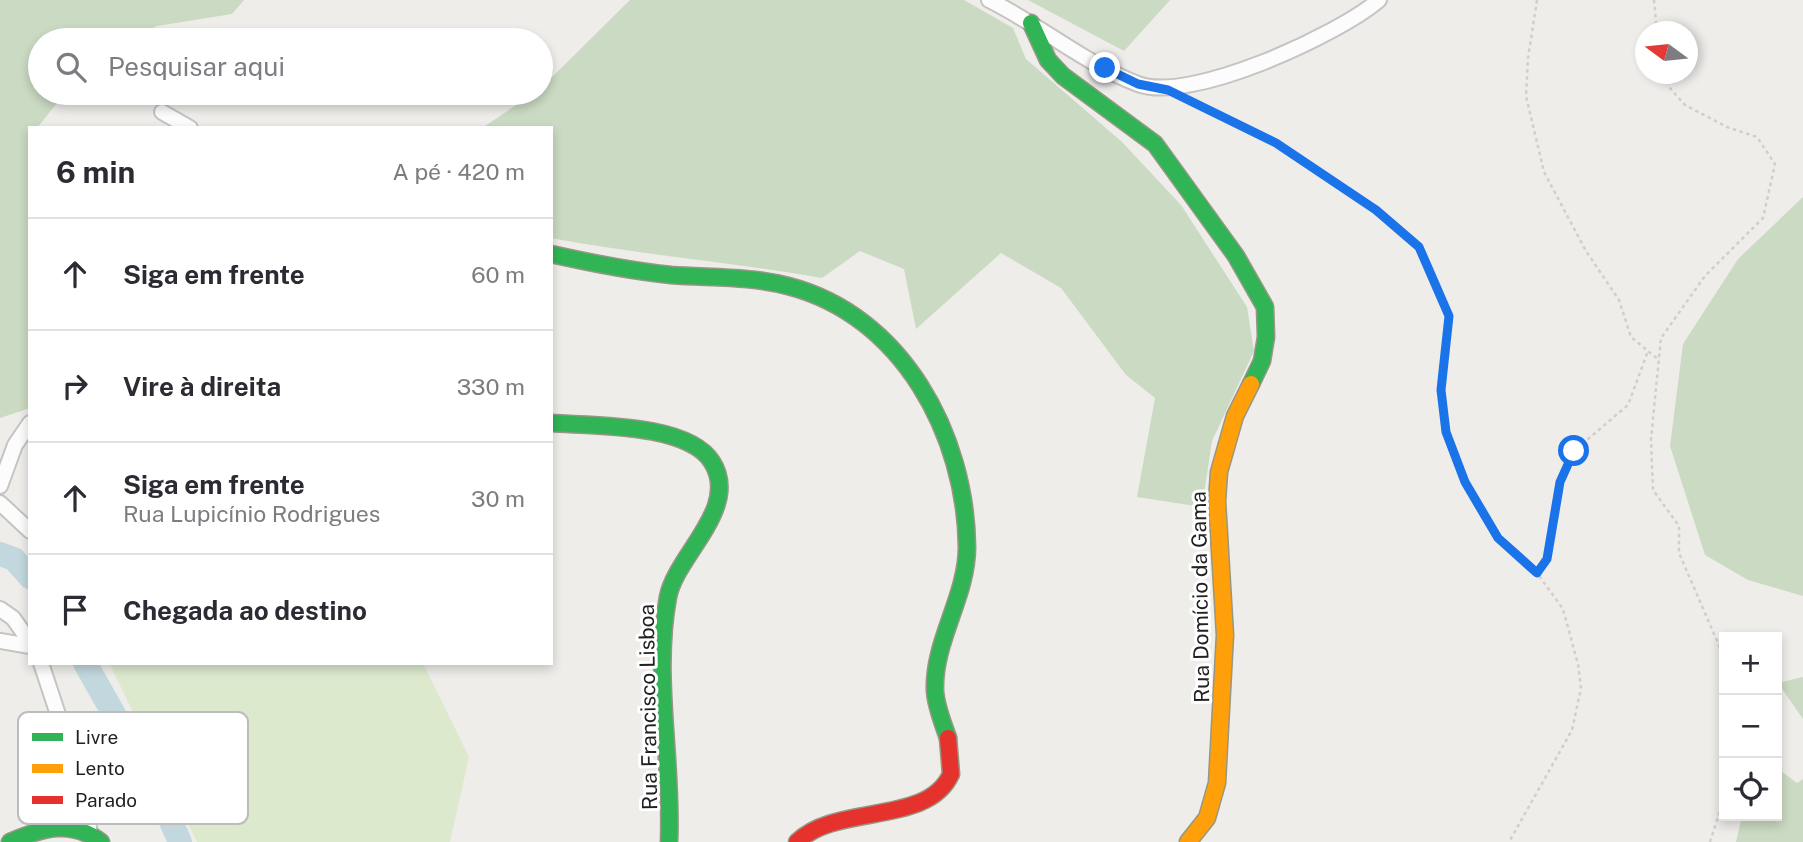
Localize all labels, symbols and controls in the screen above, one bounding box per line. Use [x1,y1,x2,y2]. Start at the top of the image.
north arrow [1635,21,1698,84]
search box [28,28,553,105]
icon: search [52,48,90,86]
text: Pesquisar aqui [108,51,285,82]
route end [1089,52,1120,83]
text: 6 min [56,154,135,190]
text: A pé · 420 m [392,158,525,185]
icon: ahead [56,255,94,293]
text: Siga em frente [123,259,305,290]
text: 60 m [471,261,525,288]
icon: right [56,367,94,405]
text: Vire à direita [123,371,281,402]
text: 330 m [457,373,525,400]
route start [1558,435,1589,466]
text: Siga em frente [123,469,305,500]
icon: ahead [56,479,94,517]
text: 30 m [471,485,525,512]
street label: Rua Domício da Gama [1186,491,1214,703]
text: Rua Lupicínio Rodrigues [123,500,380,527]
icon: arrive [56,591,94,629]
text: Chegada ao destino [123,595,367,626]
street label: Rua Francisco Lisboa [634,604,662,810]
map controls [1719,632,1782,821]
button: + [1719,632,1782,695]
button: − [1719,695,1782,758]
legend [18,712,248,824]
text: Livre [75,726,118,748]
text: Lento [75,757,125,779]
button: locate [1719,758,1782,821]
text: Parado [75,789,137,811]

